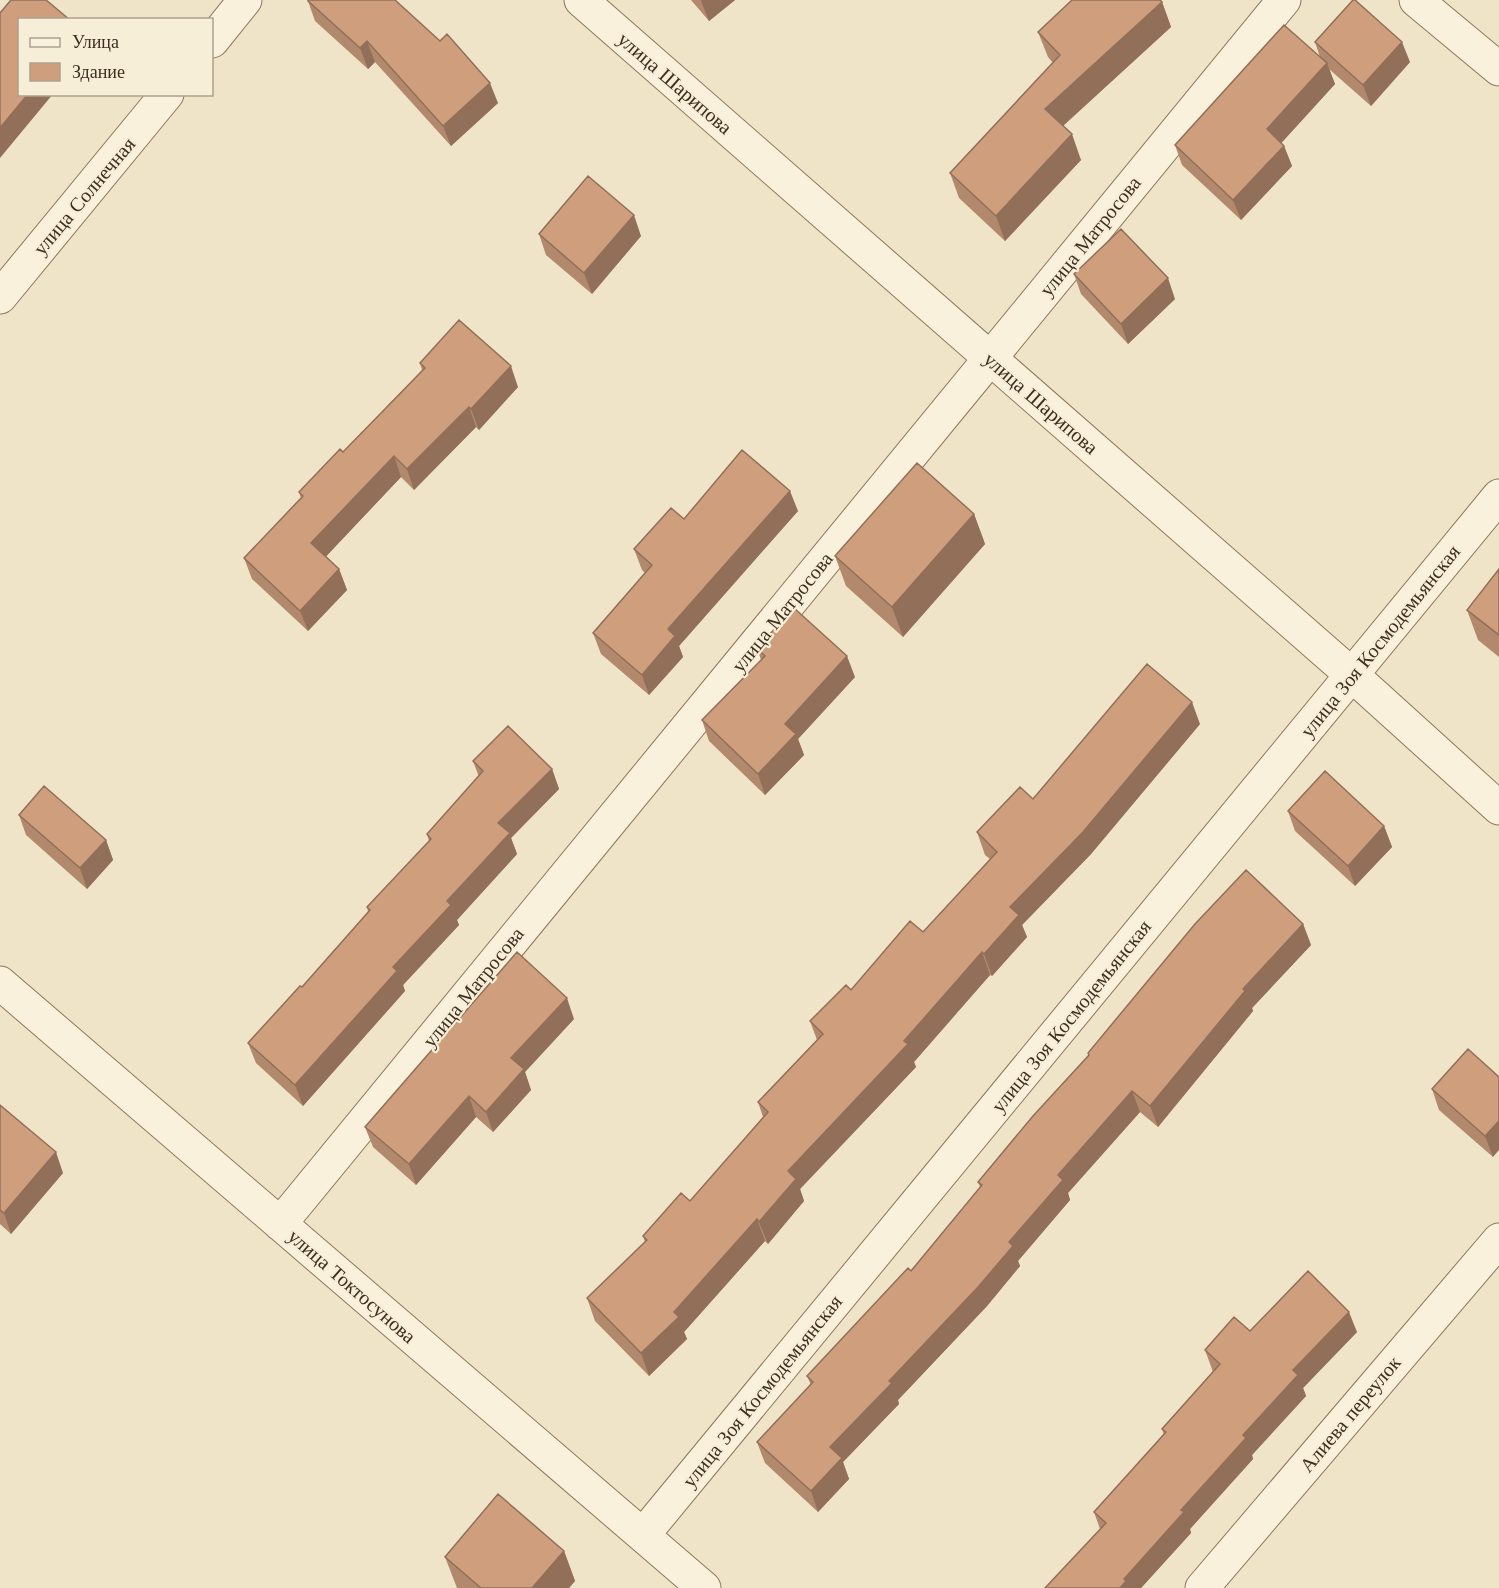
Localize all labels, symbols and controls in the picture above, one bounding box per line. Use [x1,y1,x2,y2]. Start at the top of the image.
legend [18,18,213,96]
street label: улица Шарипова [613,27,737,139]
text: Улица [72,31,119,53]
text: Здание [72,61,125,83]
street label: улица Солнечная [28,132,140,260]
street label: улица Матросова [1034,171,1146,301]
street label: улица Шарипова [979,347,1103,459]
street label: улица Зоя Космодемьянская [1295,540,1465,742]
street label: улица Матросова [726,547,838,677]
street label: улица Зоя Космодемьянская [986,915,1156,1117]
street label: улица Матросова [417,922,529,1052]
street label: улица Токтосунова [283,1224,421,1348]
street label: улица Зоя Космодемьянская [677,1290,847,1492]
street label: Алиева переулок [1294,1351,1406,1477]

